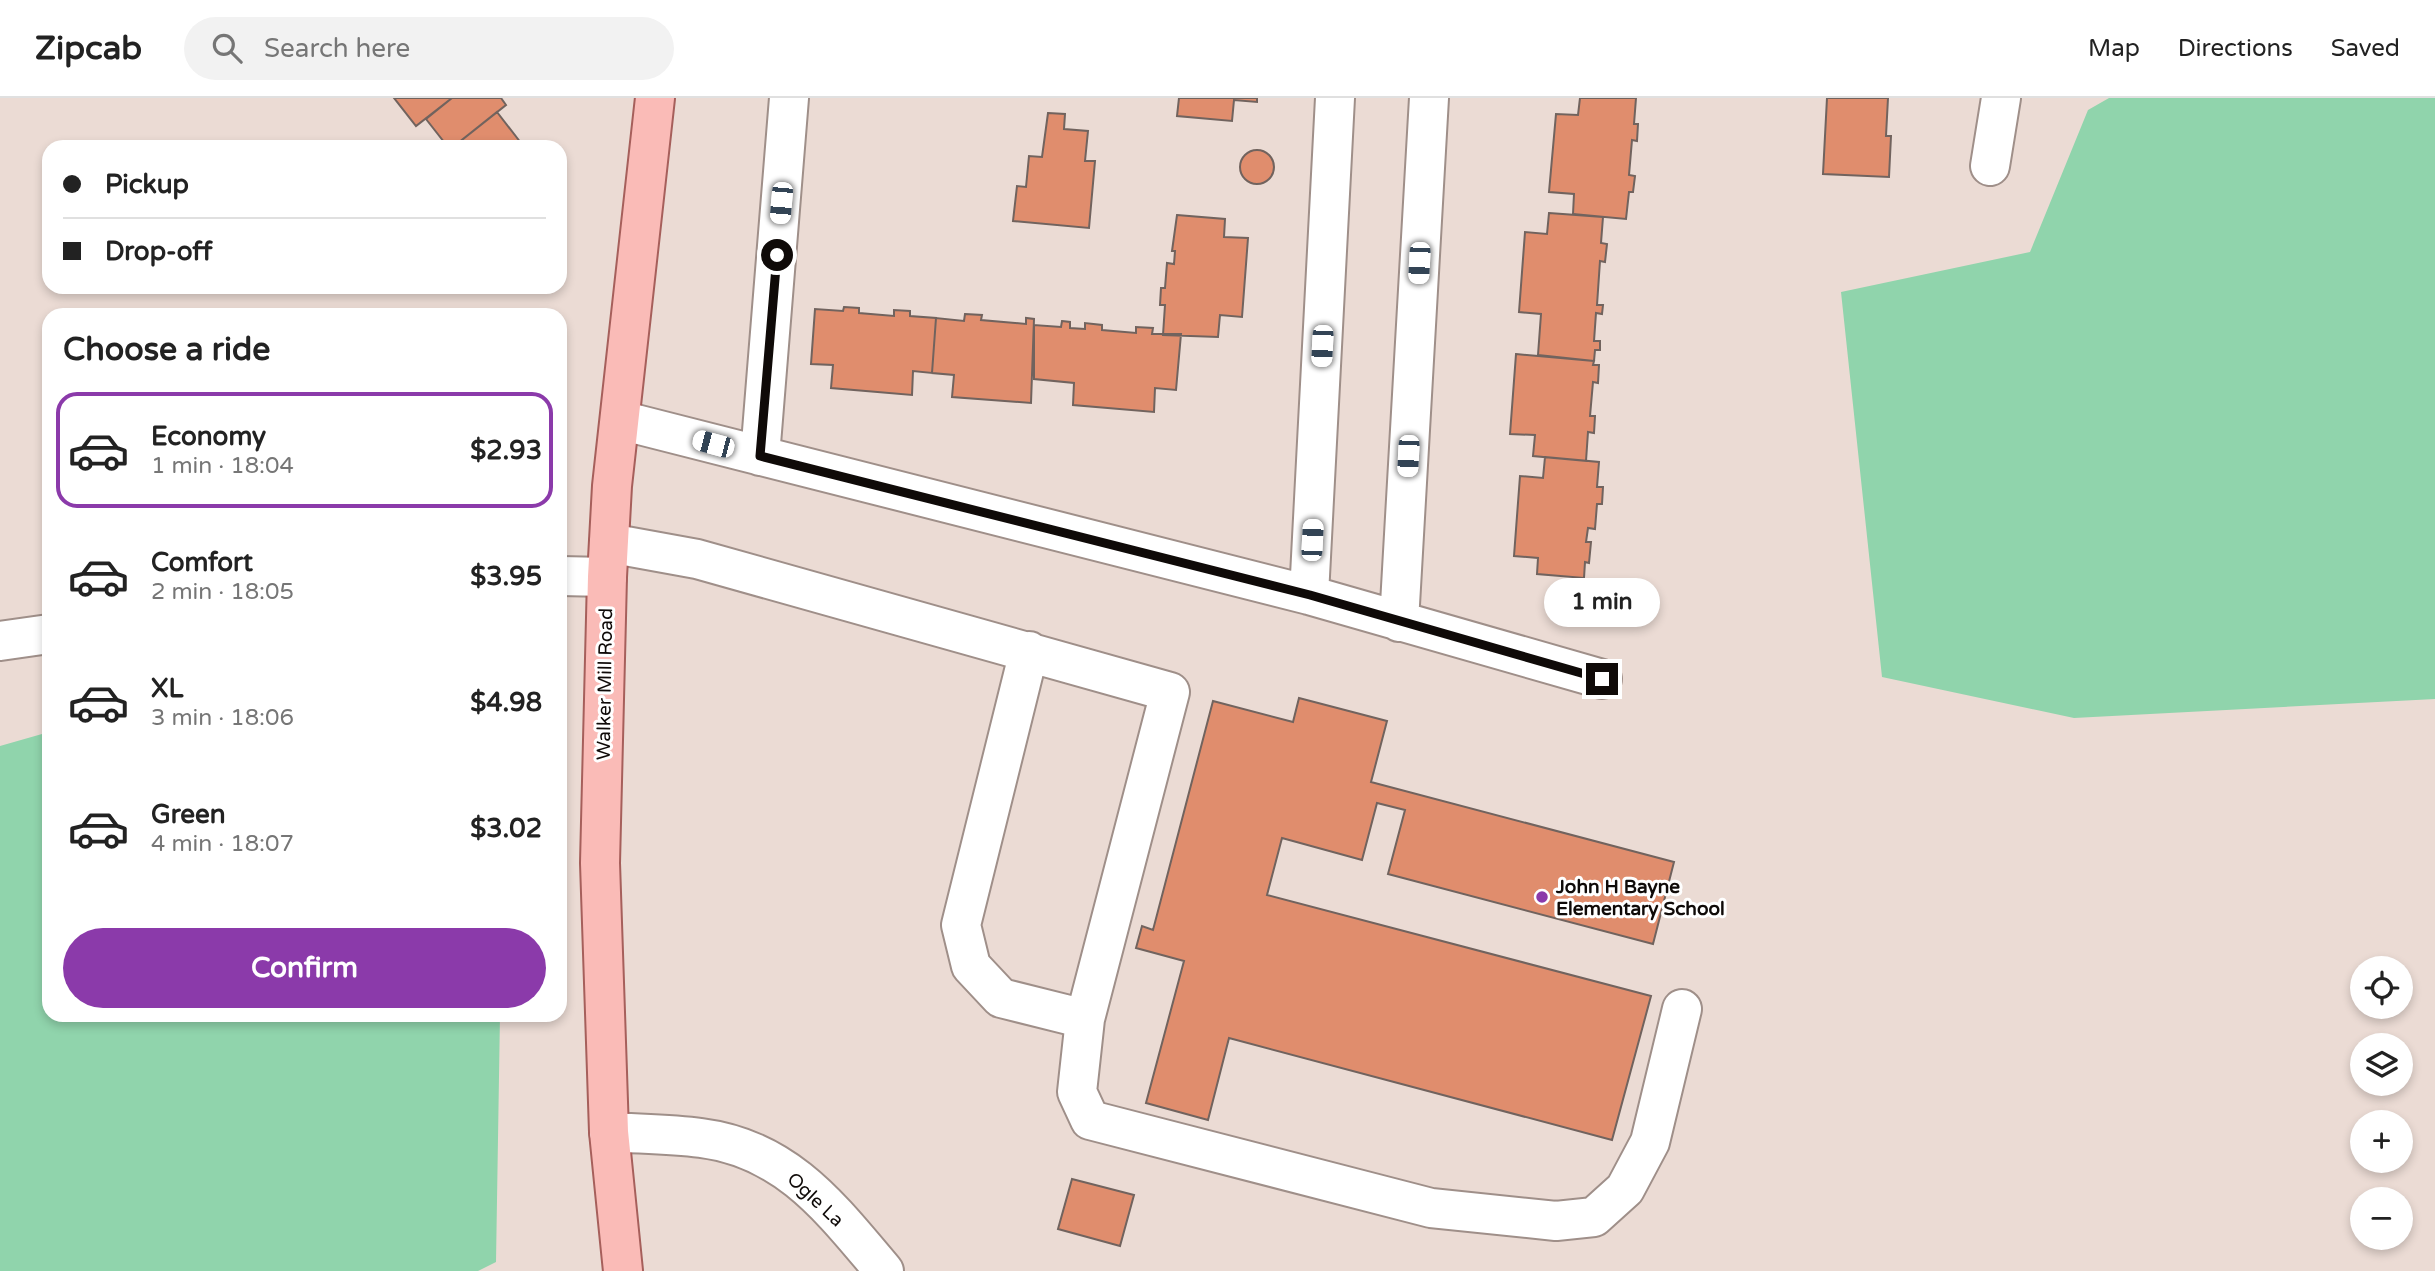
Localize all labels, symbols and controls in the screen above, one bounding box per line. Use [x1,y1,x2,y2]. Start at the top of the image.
search box [184,17,674,80]
text: Zipcab [35,29,142,68]
icon: search [208,29,246,67]
text: Search here [264,33,410,64]
text: Map [2088,34,2140,63]
text: Directions [2178,34,2293,63]
text: Saved [2331,34,2400,63]
text: Pickup [105,169,189,200]
car [769,181,794,225]
text: Drop-off [105,236,212,267]
route start [761,239,793,271]
car [1408,241,1431,285]
car [1311,324,1334,368]
text: Choose a ride [63,331,270,369]
icon: car [67,419,130,482]
text: Economy [151,421,266,452]
car [690,428,737,460]
car [1397,434,1420,478]
text: $2.93 [470,435,542,466]
text: 1 min · 18:04 [151,452,294,480]
car [1301,518,1324,562]
icon: car [67,545,130,608]
text: Comfort [151,547,253,578]
text: $3.95 [470,561,542,592]
text: 2 min · 18:05 [151,578,294,606]
callout: 1 min [1544,578,1660,626]
text: 1 min [1571,588,1633,616]
street label: Walker Mill Road [593,608,617,760]
route end [1586,663,1618,695]
icon: car [67,671,130,734]
text: XL [151,673,183,704]
text: $4.98 [470,687,542,718]
text: 3 min · 18:06 [151,704,294,732]
icon: car [67,797,130,860]
text: Green [151,799,226,830]
text: $3.02 [470,813,542,844]
text: 4 min · 18:07 [151,830,294,858]
place label: John H Bayne Elementary School [1555,876,1725,921]
marker: John H Bayne Elementary School [1534,889,1550,905]
button: Confirm [63,928,546,1008]
map controls [2350,956,2413,1250]
button: locate [2350,956,2413,1019]
button: layers [2350,1033,2413,1096]
button: + [2350,1110,2413,1173]
street label: Ogle La [783,1168,848,1231]
button: − [2350,1187,2413,1250]

